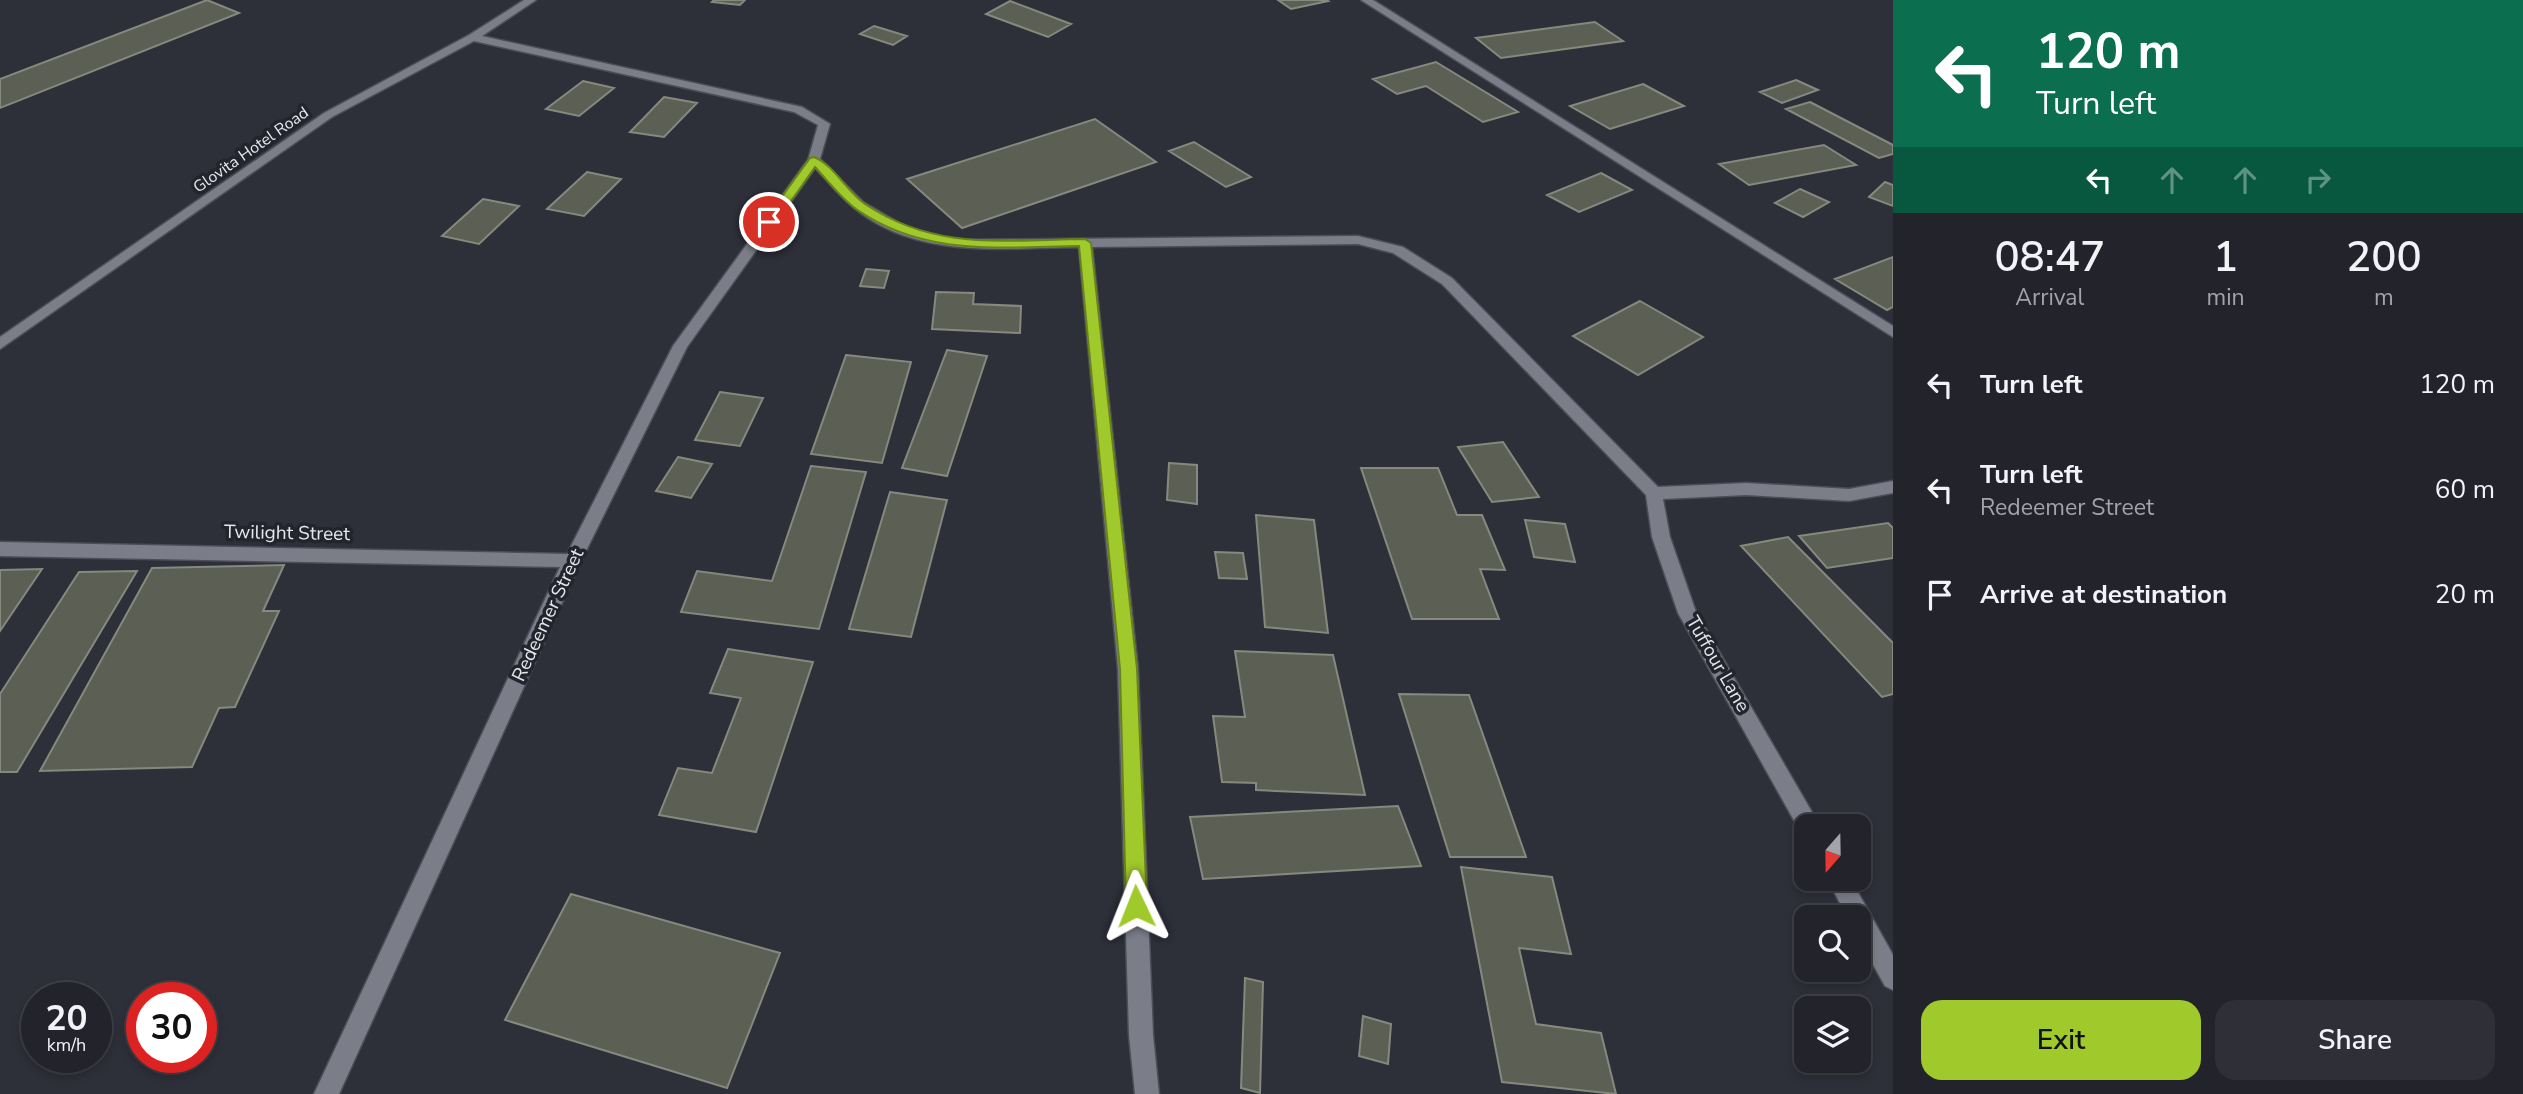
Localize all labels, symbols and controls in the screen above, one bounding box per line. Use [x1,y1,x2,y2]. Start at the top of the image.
text: 120 m [2036,18,2180,85]
icon: left [1921,28,2012,119]
text: Turn left [2036,82,2156,125]
street label: Glovita Hotel Road [189,102,313,198]
icon: left [2080,161,2118,199]
icon: ahead [2153,161,2191,199]
icon: ahead [2226,161,2264,199]
icon: right [2299,161,2337,199]
pin [739,192,799,252]
icon: arrive [750,203,788,241]
text: 08:47 [1994,229,2105,286]
text: 1 [2213,229,2238,286]
text: 200 [2346,229,2422,286]
text: Arrival [2015,282,2084,313]
text: min [2207,282,2245,313]
text: m [2374,282,2394,313]
icon: left [1921,366,1959,404]
text: Turn left [1980,367,2083,402]
text: 120 m [2419,367,2495,402]
text: Turn left [1980,457,2083,492]
icon: left [1921,471,1959,509]
text: 60 m [2435,472,2495,507]
text: Redeemer Street [1980,492,2154,523]
street label: Twilight Street [224,519,351,547]
street label: Redeemer Street [506,544,590,686]
icon: arrive [1921,576,1959,614]
text: Arrive at destination [1980,577,2227,612]
text: 20 m [2435,577,2495,612]
street label: Tuffour Lane [1680,611,1756,717]
north arrow [1794,814,1871,891]
map controls [1794,814,1871,1073]
position arrow [1099,869,1173,943]
button: search [1794,905,1871,982]
speed limit sign: 30 [126,982,217,1073]
text: 20 [45,995,88,1042]
button: layers [1794,996,1871,1073]
button: Exit [1921,1000,2201,1080]
button: Share [2215,1000,2495,1080]
text: km/h [47,1033,86,1057]

